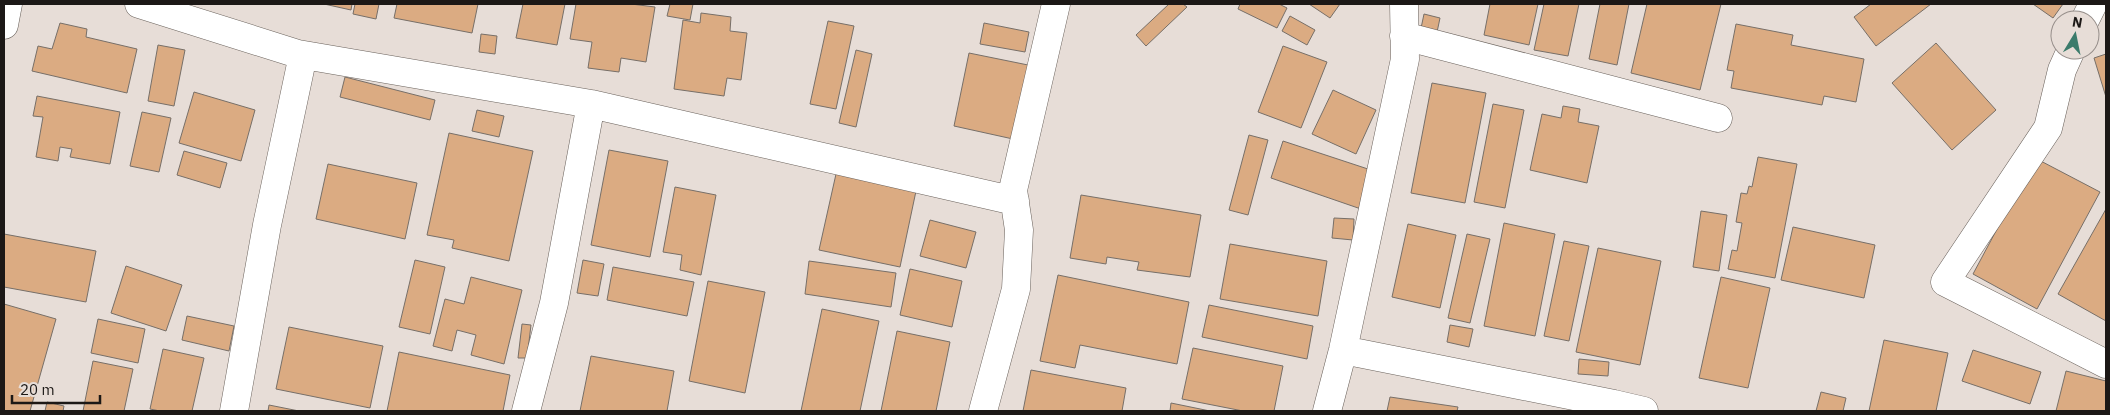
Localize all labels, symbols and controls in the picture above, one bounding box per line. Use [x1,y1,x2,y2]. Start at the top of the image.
north arrow [2050,10,2100,60]
text: N [2071,12,2084,32]
scale bar [12,372,100,404]
text: 20 m [20,380,55,399]

